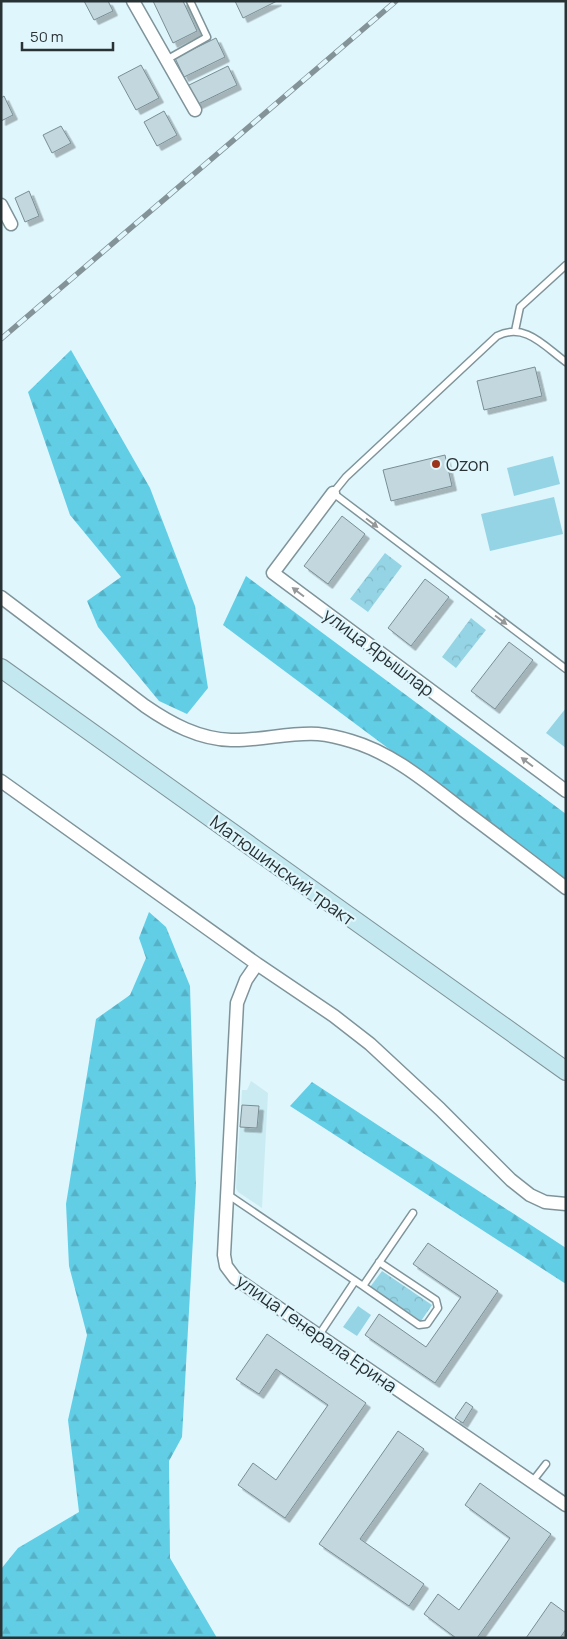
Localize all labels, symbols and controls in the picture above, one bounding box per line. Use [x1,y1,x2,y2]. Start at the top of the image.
scale bar [22,20,114,52]
text: 50 m [30,26,64,47]
place label: Ozon [446,452,489,476]
marker: Ozon [430,458,442,470]
one-way arrow [365,517,378,528]
one-way arrow [292,586,305,597]
street label: улица Ярышлар [319,602,439,702]
one-way arrow [494,615,507,626]
one-way arrow [520,757,534,767]
street label: Матюшинский тракт [206,809,360,931]
street label: улица Генерала Ерина [232,1268,402,1398]

